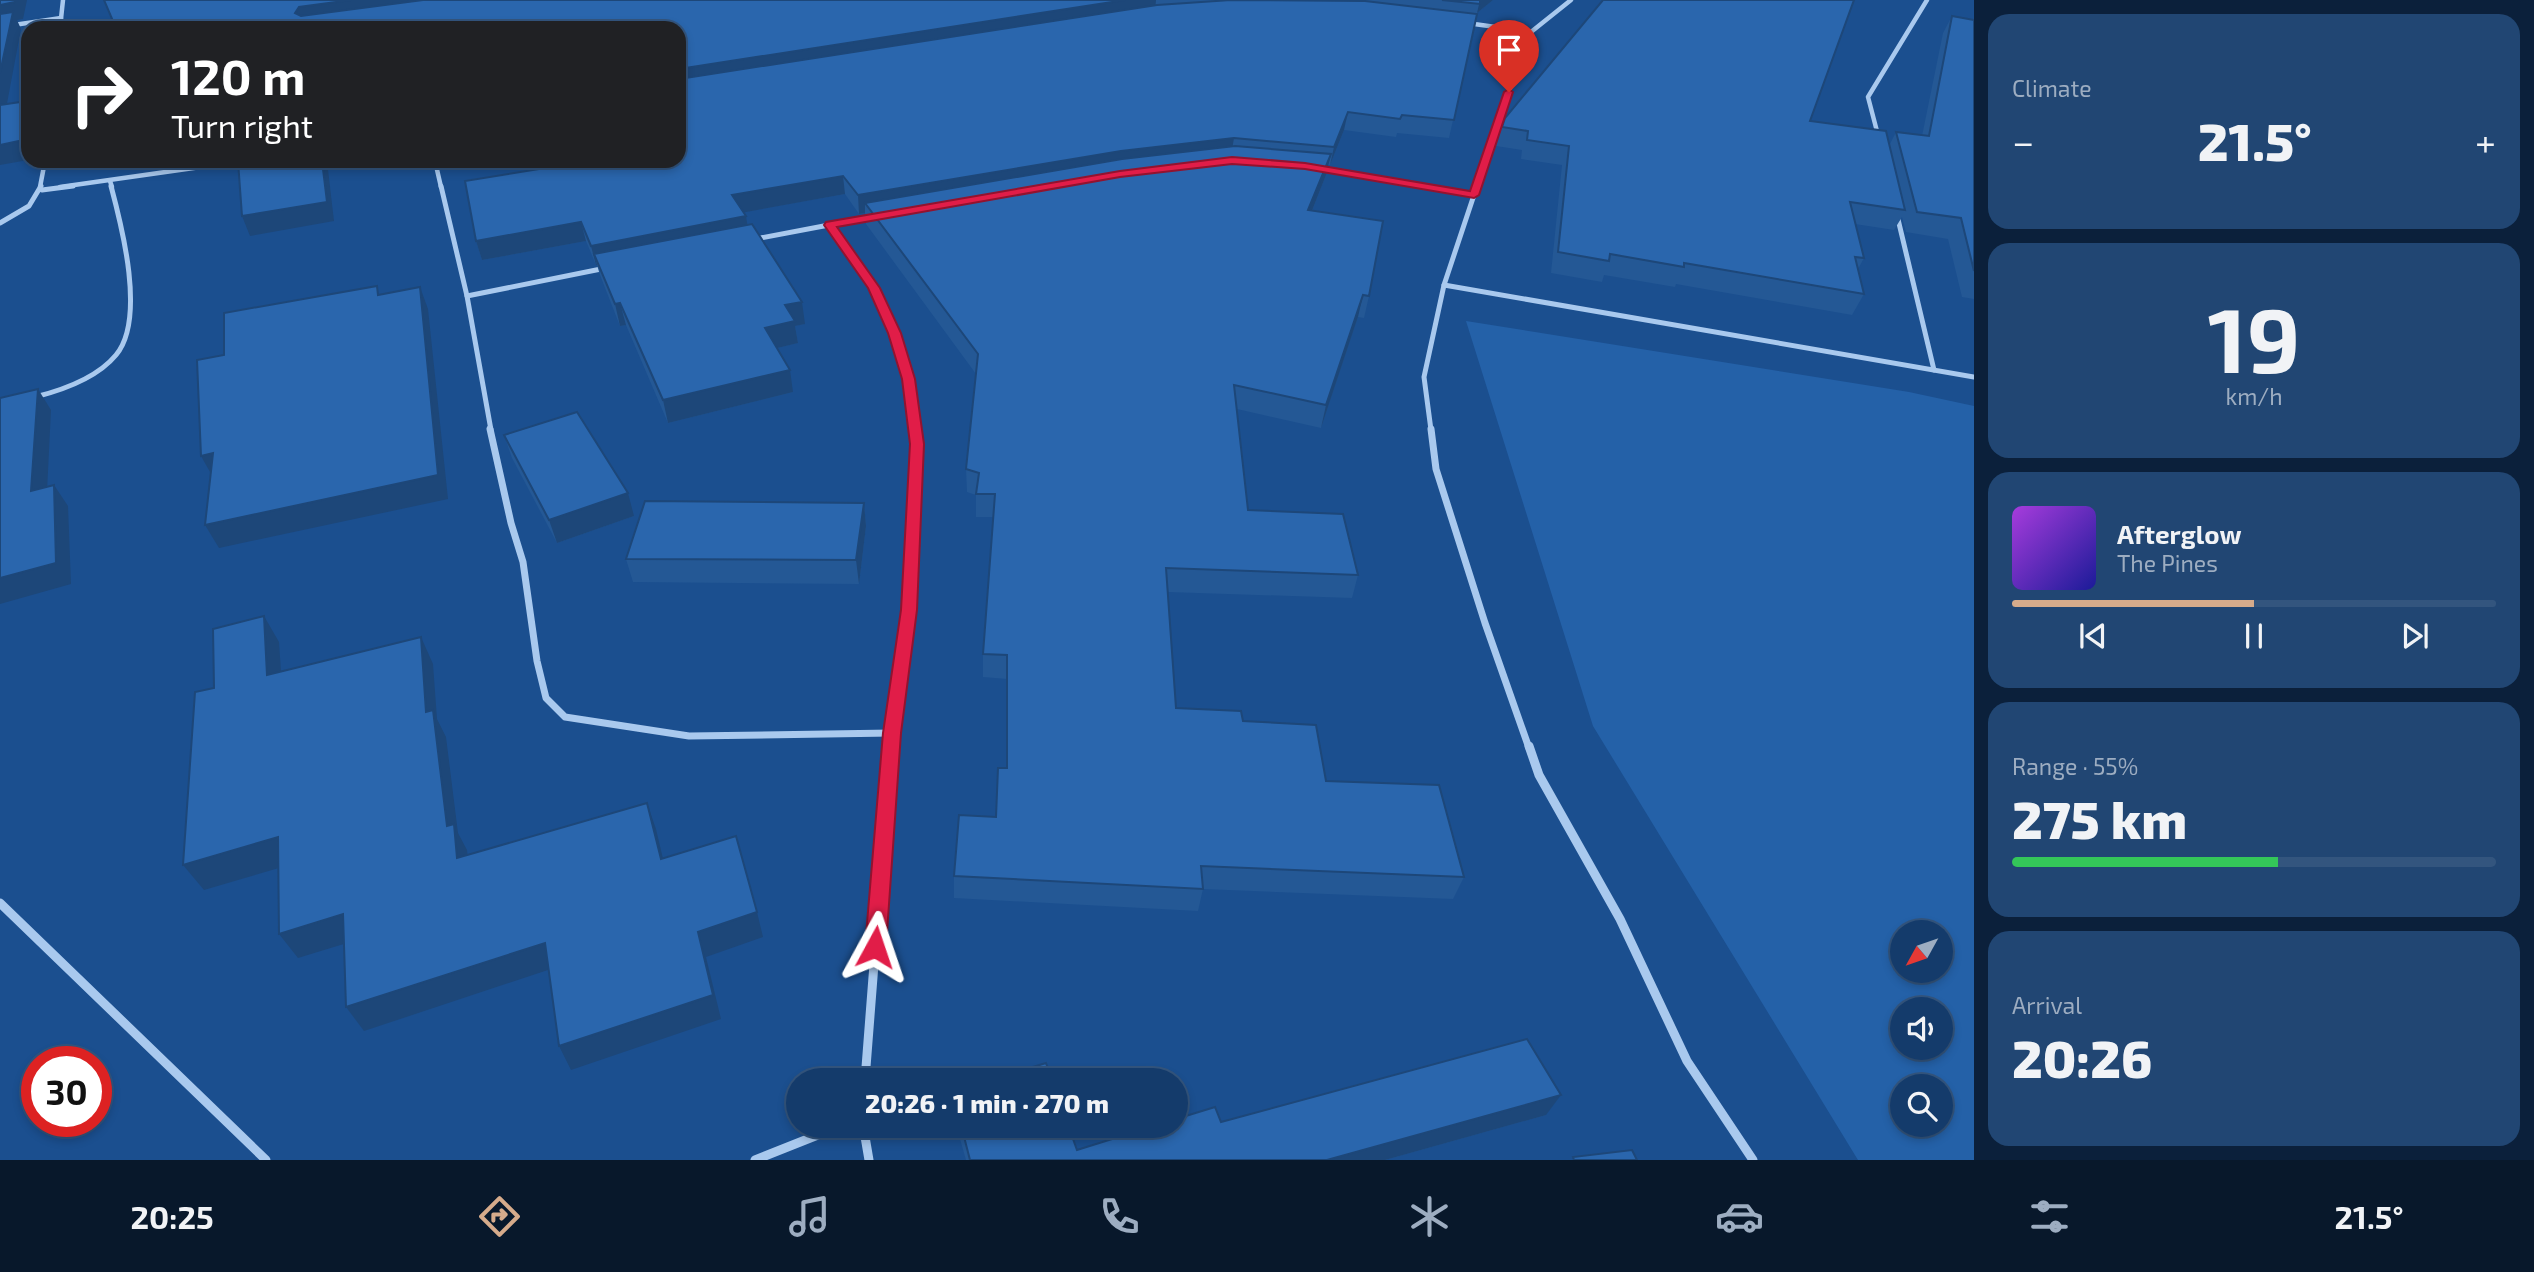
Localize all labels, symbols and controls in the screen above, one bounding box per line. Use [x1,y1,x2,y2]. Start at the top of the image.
pin [1479,20,1539,92]
icon: arrive [1490,31,1528,69]
text: 120 m [171,46,305,105]
icon: right [56,49,147,140]
text: Climate [2012,74,2092,102]
text: Turn right [171,106,313,144]
text: 21.5° [2198,109,2312,171]
text: − [2012,118,2034,164]
text: + [2475,118,2496,164]
text: 19 [2207,282,2301,391]
text: km/h [2225,382,2283,410]
text: Afterglow [2117,518,2242,549]
text: The Pines [2117,549,2218,577]
icon: previous [2074,617,2112,655]
icon: pause [2235,617,2273,655]
icon: next [2396,617,2434,655]
text: Range · 55% [2012,752,2138,780]
text: 275 km [2012,787,2187,849]
position arrow [838,910,912,984]
north arrow [1890,920,1953,984]
map controls [1890,920,1953,1137]
text: Arrival [2012,991,2082,1019]
button: sound [1890,997,1953,1060]
text: 20:26 [2012,1026,2152,1088]
speed limit sign: 30 [21,1046,112,1137]
button: search [1890,1074,1953,1137]
text: 20:26 · 1 min · 270 m [865,1087,1109,1118]
icon: directions [475,1192,524,1241]
icon: music [785,1192,834,1241]
icon: phone [1095,1192,1144,1241]
icon: climate [1405,1192,1454,1241]
icon: car [1715,1192,1764,1241]
icon: filters [2025,1192,2074,1241]
text: 20:25 [130,1197,214,1235]
text: 21.5° [2335,1197,2403,1235]

